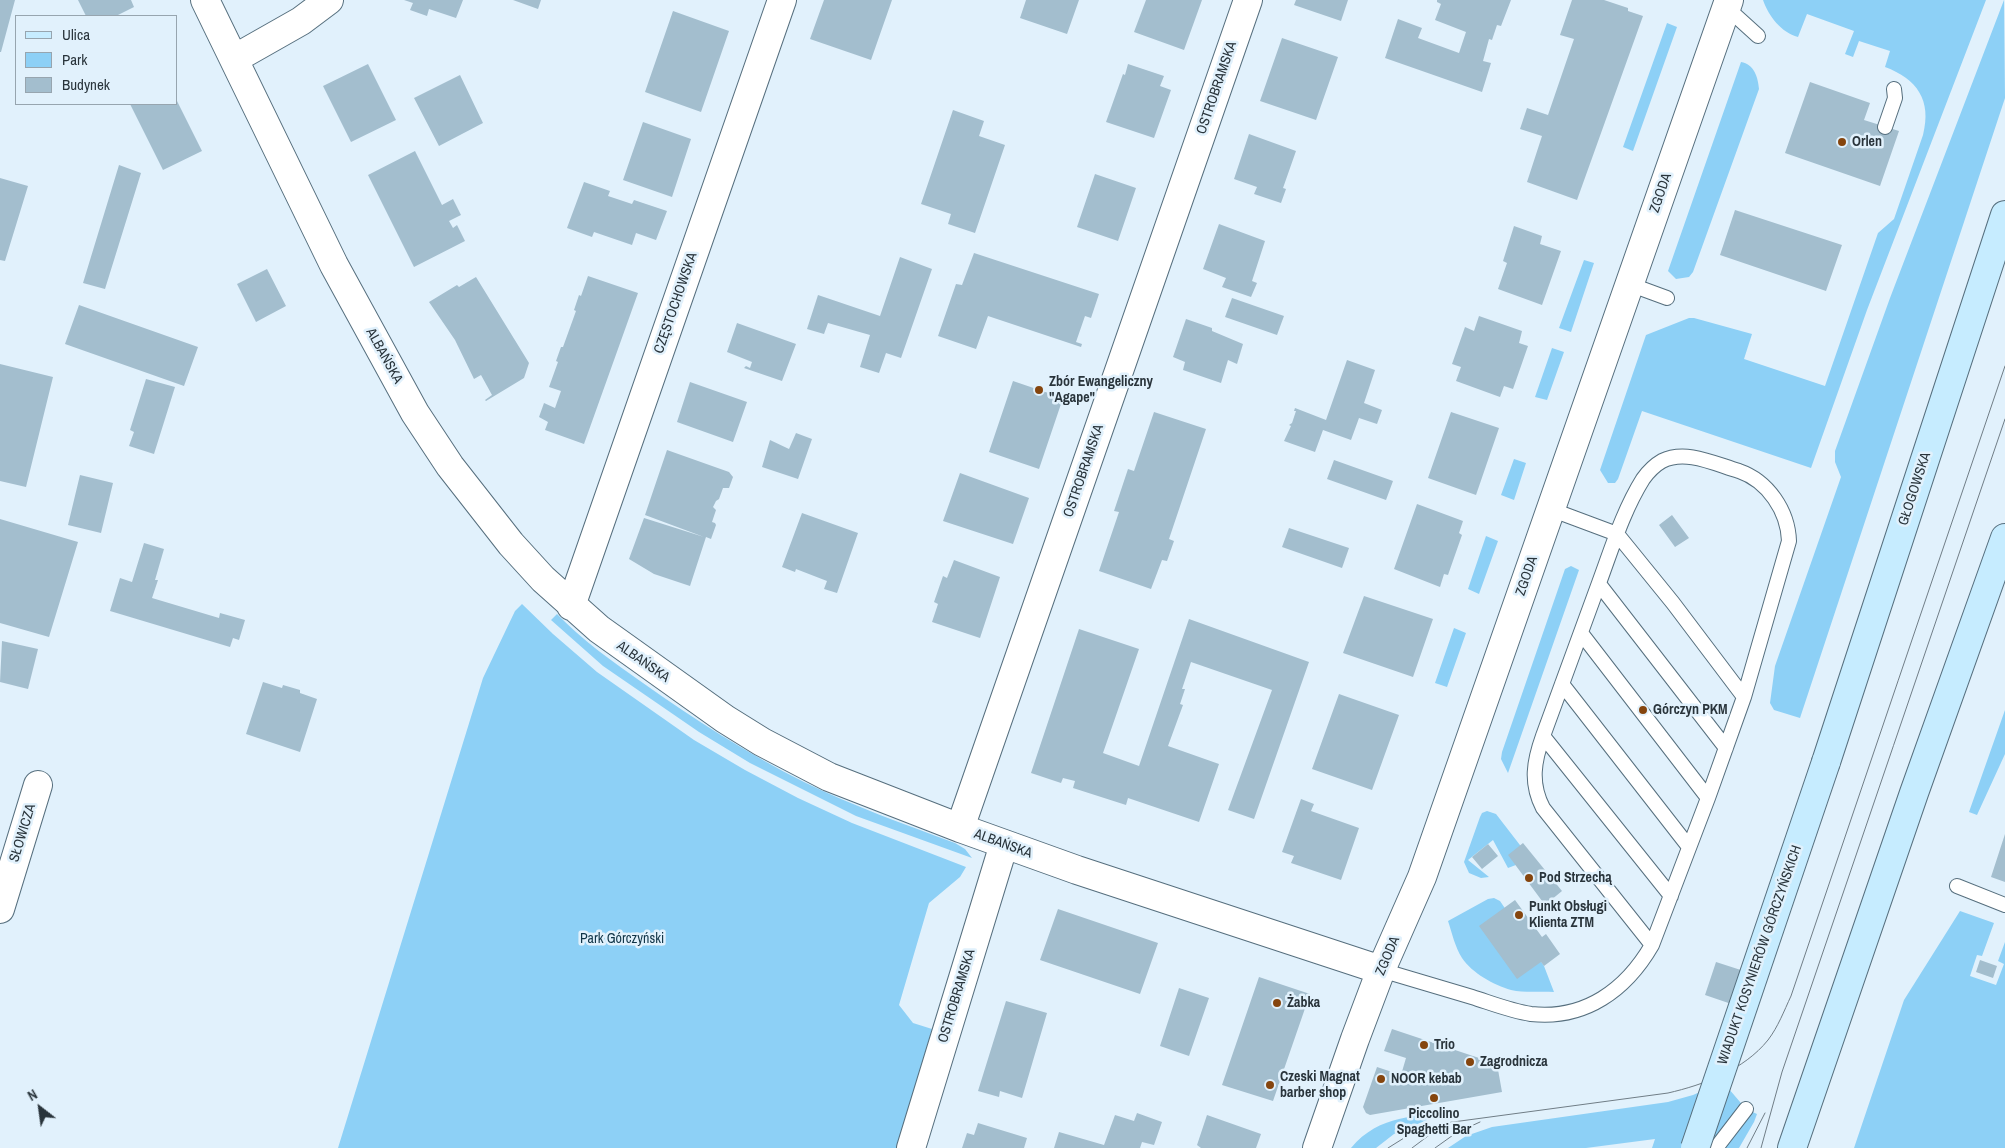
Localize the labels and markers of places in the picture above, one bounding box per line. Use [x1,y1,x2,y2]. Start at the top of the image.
place label: Orlen [1852,134,1882,150]
marker: Orlen [1836,136,1848,148]
place label: Zbór Ewangeliczny "Agape" [1049,374,1153,407]
marker: Zbór Ewangeliczny "Agape" [1033,384,1045,396]
place label: Górczyn PKM [1653,702,1728,718]
marker: Górczyn PKM [1637,704,1649,716]
place label: Pod Strzechą [1539,870,1612,886]
marker: Pod Strzechą [1523,872,1535,884]
place label: Punkt Obsługi Klienta ZTM [1529,899,1607,932]
marker: Punkt Obsługi Klienta ZTM [1513,909,1525,921]
place label: Żabka [1287,995,1320,1011]
marker: Żabka [1271,997,1283,1009]
place label: Trio [1434,1037,1455,1053]
marker: Trio [1418,1039,1430,1051]
place label: Zagrodnicza [1480,1054,1548,1070]
marker: Zagrodnicza [1464,1056,1476,1068]
place label: Czeski Magnat barber shop [1280,1069,1360,1102]
place label: NOOR kebab [1391,1071,1462,1087]
marker: NOOR kebab [1375,1073,1387,1085]
marker: Czeski Magnat barber shop [1264,1079,1276,1091]
marker: Piccolino Spaghetti Bar [1428,1092,1440,1104]
place label: Piccolino Spaghetti Bar [1397,1106,1471,1138]

